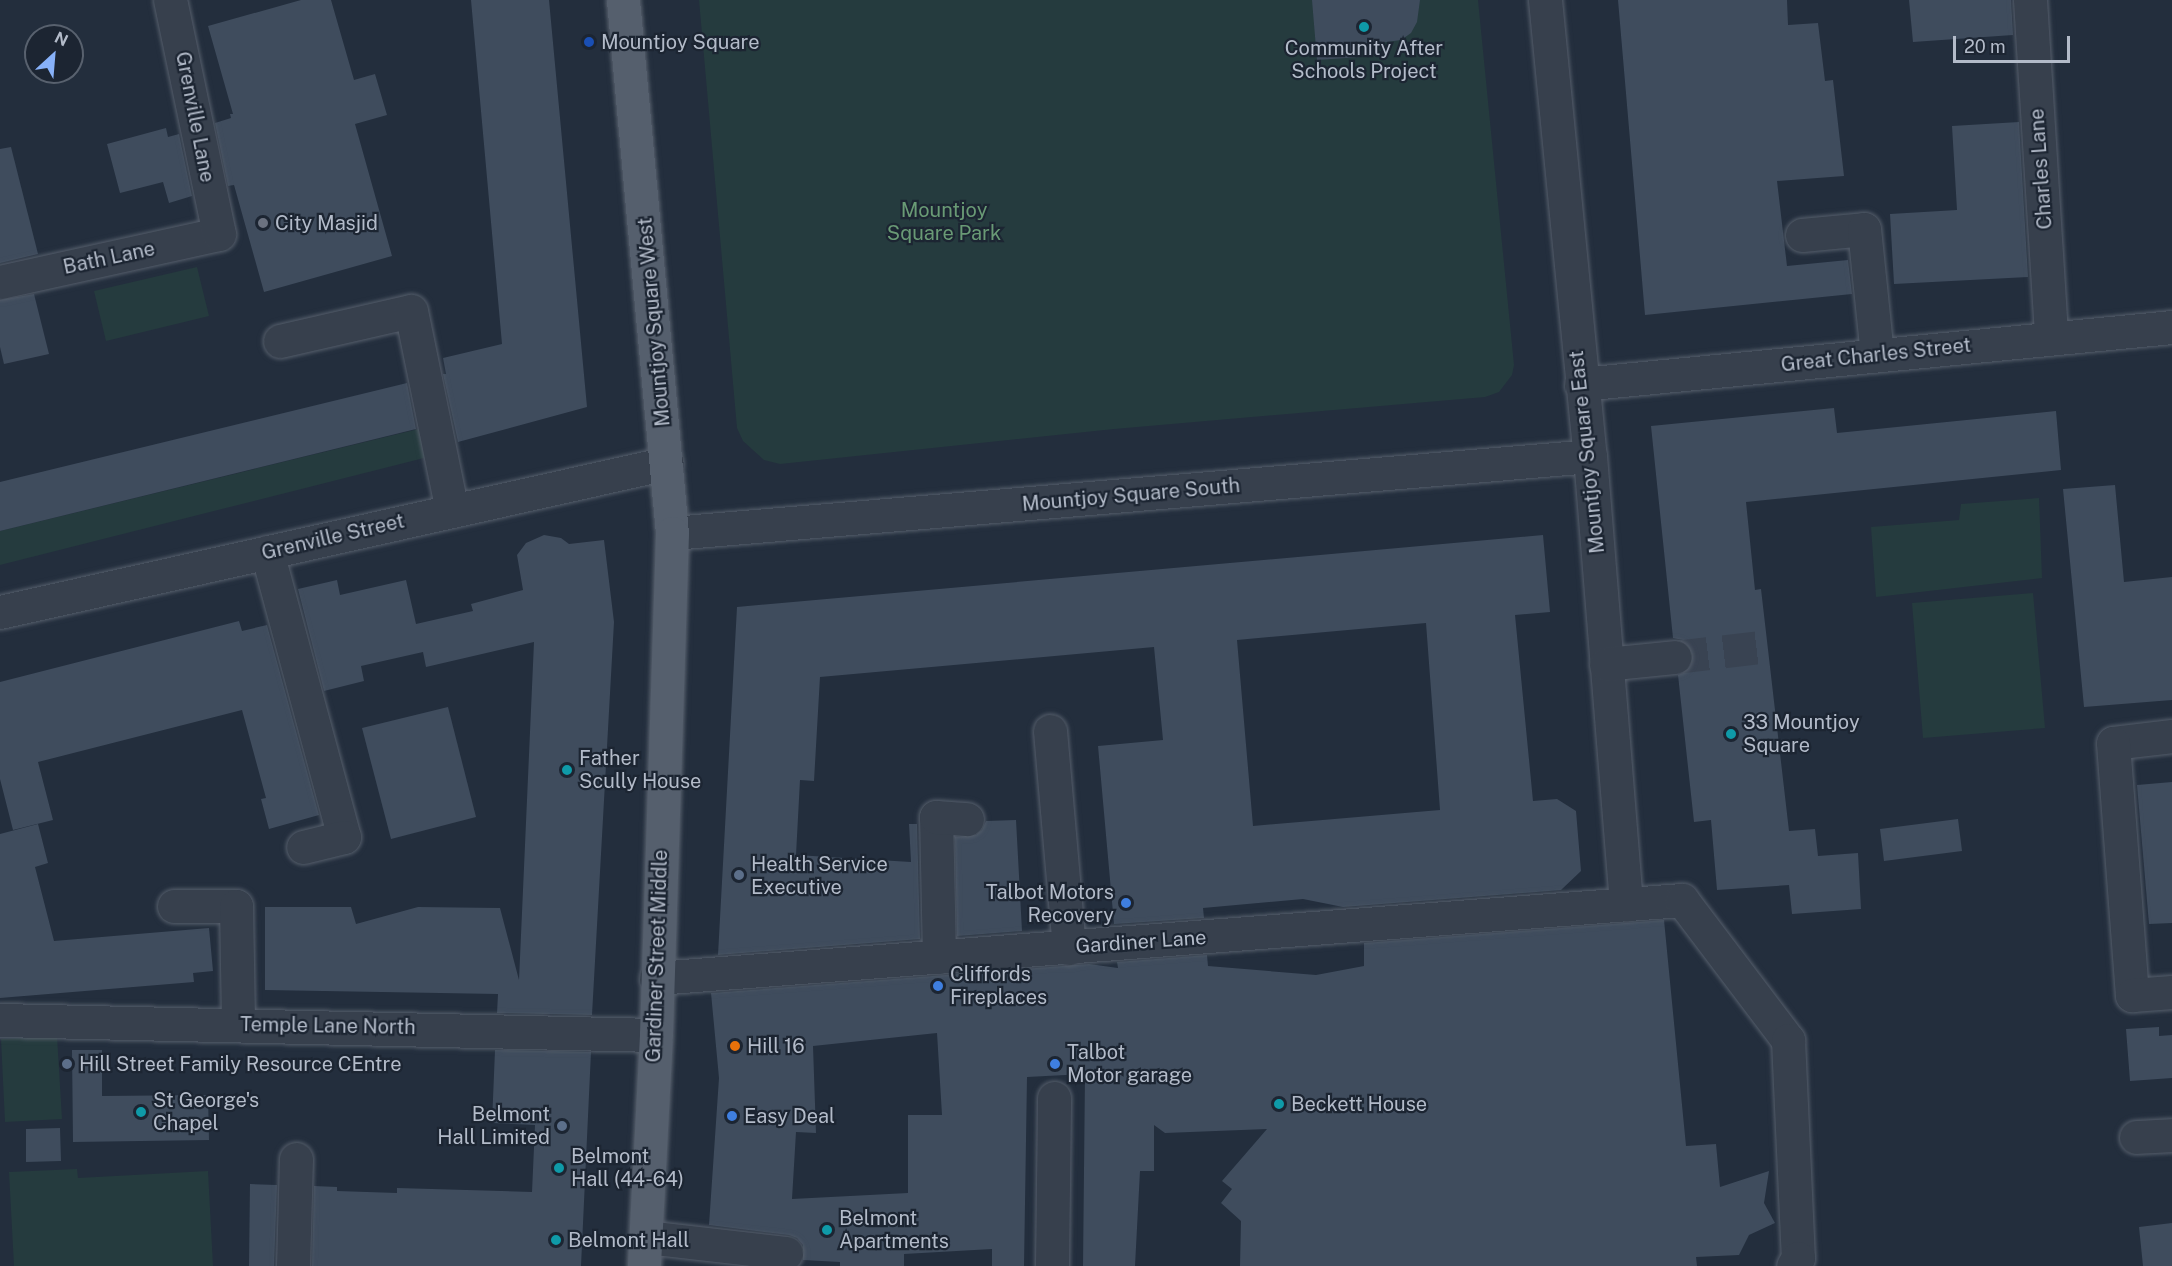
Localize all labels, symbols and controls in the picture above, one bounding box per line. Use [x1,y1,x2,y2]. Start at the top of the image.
marker: Community After Schools Project [1357,20,1371,34]
north arrow [24,24,84,84]
scale bar [1956,24,2073,62]
text: N [51,28,71,50]
place label: Mountjoy Square [601,30,760,54]
marker: Mountjoy Square [582,35,596,49]
place label: Community After Schools Project [1285,36,1443,83]
text: 20 m [1964,36,2006,57]
street label: Grenville Lane [171,50,219,184]
street label: Charles Lane [2025,108,2057,230]
park label: Mountjoy Square Park [887,199,1001,246]
place label: City Masjid [275,211,378,235]
marker: City Masjid [256,216,270,230]
street label: Mountjoy Square West [633,216,675,428]
street label: Bath Lane [61,237,157,279]
street label: Great Charles Street [1780,333,1972,377]
street label: Mountjoy Square East [1564,349,1610,555]
street label: Mountjoy Square South [1021,474,1241,516]
street label: Grenville Street [259,509,407,565]
place label: 33 Mountjoy Square [1743,710,1860,757]
marker: 33 Mountjoy Square [1724,727,1738,741]
place label: Father Scully House [579,746,701,793]
marker: Father Scully House [560,763,574,777]
street label: Gardiner Street Middle [641,849,673,1063]
place label: Health Service Executive [751,852,888,899]
marker: Health Service Executive [732,868,746,882]
place label: Talbot Motors Recovery [986,880,1114,927]
marker: Talbot Motors Recovery [1119,896,1133,910]
street label: Gardiner Lane [1075,925,1207,959]
place label: Cliffords Fireplaces [950,963,1047,1010]
marker: Cliffords Fireplaces [931,979,945,993]
street label: Temple Lane North [240,1012,416,1040]
place label: Hill 16 [747,1034,805,1058]
marker: Hill 16 [728,1039,742,1053]
place label: Talbot Motor garage [1067,1040,1192,1087]
place label: Hill Street Family Resource CEntre [79,1052,402,1076]
marker: Hill Street Family Resource CEntre [60,1057,74,1071]
marker: Talbot Motor garage [1048,1057,1062,1071]
place label: St George's Chapel [153,1088,259,1135]
place label: Beckett House [1291,1092,1427,1116]
marker: Beckett House [1272,1097,1286,1111]
place label: Belmont Hall Limited [437,1102,550,1149]
place label: Easy Deal [744,1104,835,1128]
marker: St George's Chapel [134,1105,148,1119]
marker: Easy Deal [725,1109,739,1123]
marker: Belmont Hall Limited [555,1119,569,1133]
place label: Belmont Hall (44-64) [571,1144,684,1191]
marker: Belmont Hall (44-64) [552,1161,566,1175]
place label: Belmont Apartments [839,1206,949,1253]
marker: Belmont Apartments [820,1223,834,1237]
place label: Belmont Hall [568,1228,689,1252]
marker: Belmont Hall [549,1233,563,1247]

